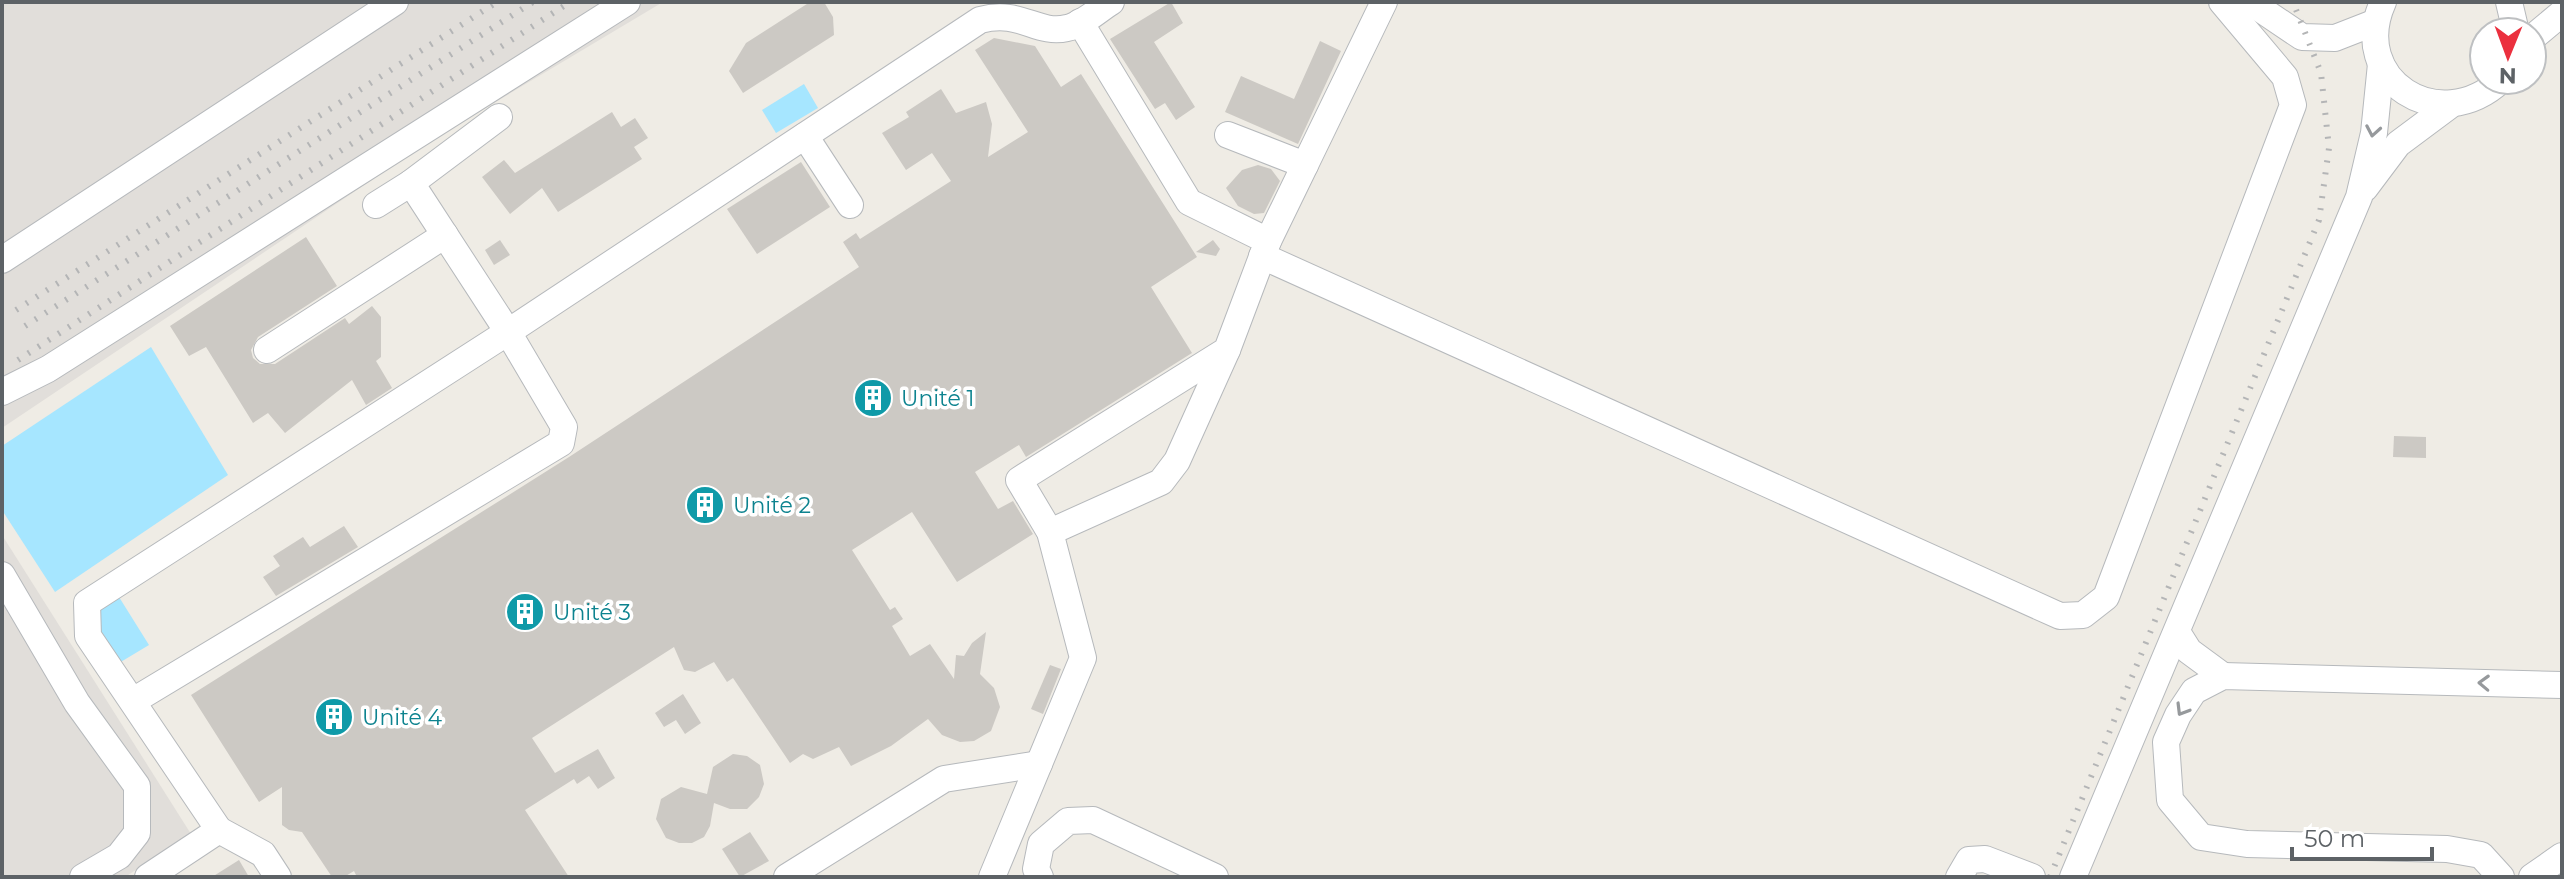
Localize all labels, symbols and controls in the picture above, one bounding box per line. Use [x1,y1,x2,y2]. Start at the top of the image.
north arrow [2468,16,2548,96]
text: N [2499,62,2517,89]
one-way arrow [2366,124,2383,138]
building icon: Unité 1 [852,377,894,419]
place label: Unité 1 [901,385,975,412]
building icon: Unité 2 [684,484,726,526]
place label: Unité 2 [733,492,811,519]
building icon: Unité 3 [504,591,546,633]
place label: Unité 3 [553,599,631,626]
one-way arrow [2477,675,2490,692]
building icon: Unité 4 [313,696,355,738]
one-way arrow [2176,701,2192,716]
place label: Unité 4 [362,704,443,731]
scale bar [2292,811,2432,861]
text: 50 m [2304,824,2365,853]

